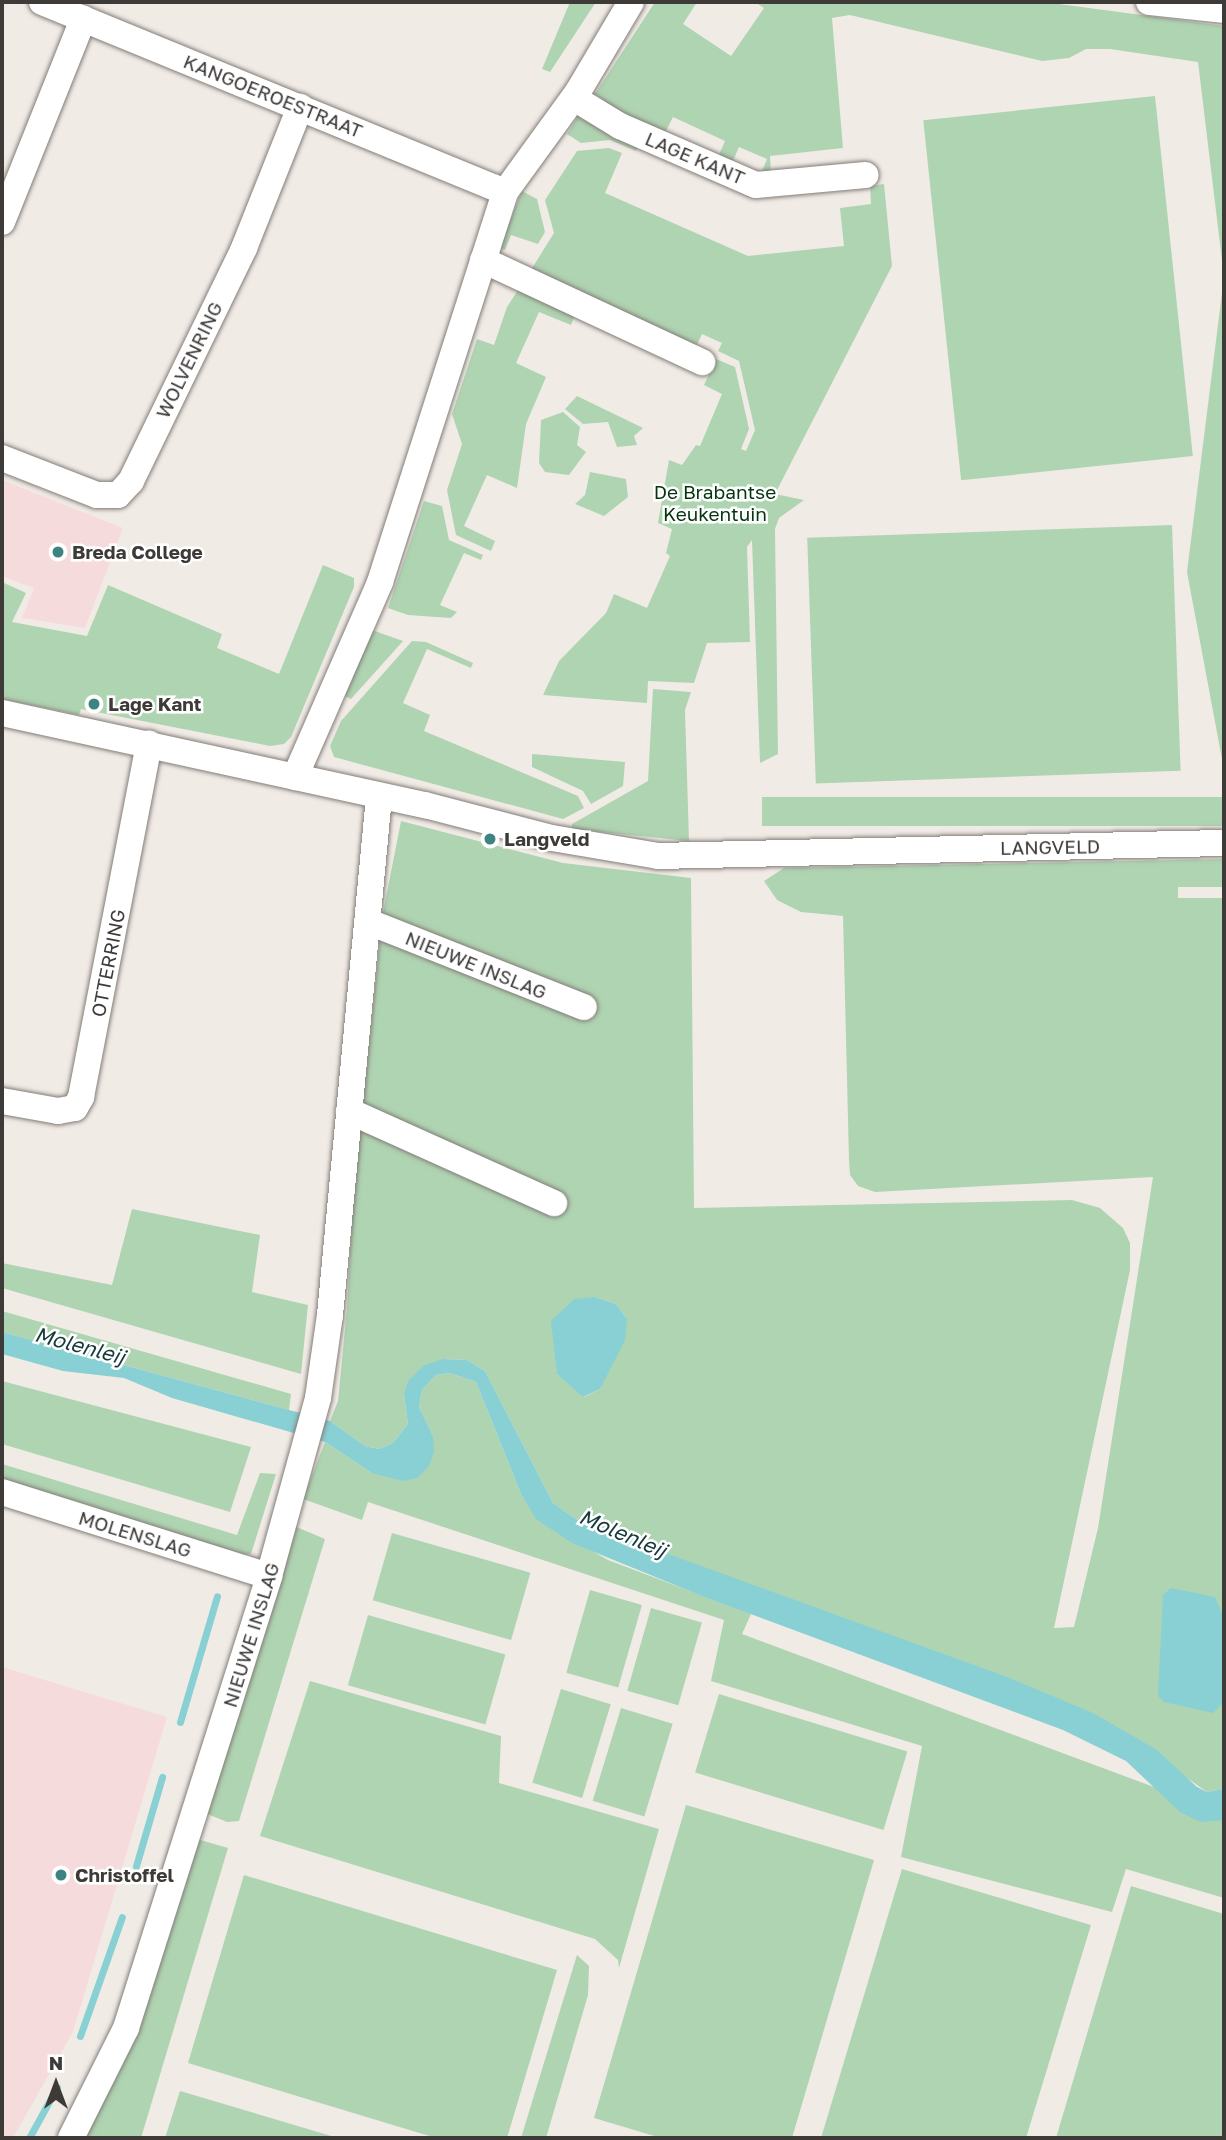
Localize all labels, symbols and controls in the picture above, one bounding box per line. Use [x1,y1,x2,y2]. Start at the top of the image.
street label: KANGOEROESTRAAT [180,50,366,142]
street label: LAGE KANT [642,127,748,189]
street label: WOLVENRING [151,298,227,422]
park label: De Brabantse Keukentuin [654,481,776,525]
place label: Breda College [72,541,203,563]
marker: Breda College [50,544,66,560]
place label: Lage Kant [108,693,201,715]
marker: Lage Kant [86,696,102,712]
place label: Langveld [504,828,589,850]
marker: Langveld [482,831,498,847]
street label: LANGVELD [1000,835,1100,859]
street label: OTTERRING [86,907,130,1019]
street label: NIEUWE INSLAG [402,926,550,1004]
water label: Molenleij [32,1321,128,1369]
water label: Molenleij [576,1503,670,1563]
street label: MOLENSLAG [76,1506,194,1562]
street label: NIEUWE INSLAG [218,1560,284,1710]
place label: Christoffel [75,1864,174,1886]
marker: Christoffel [53,1867,69,1883]
north arrow [21,2049,91,2119]
text: N [49,2051,63,2074]

